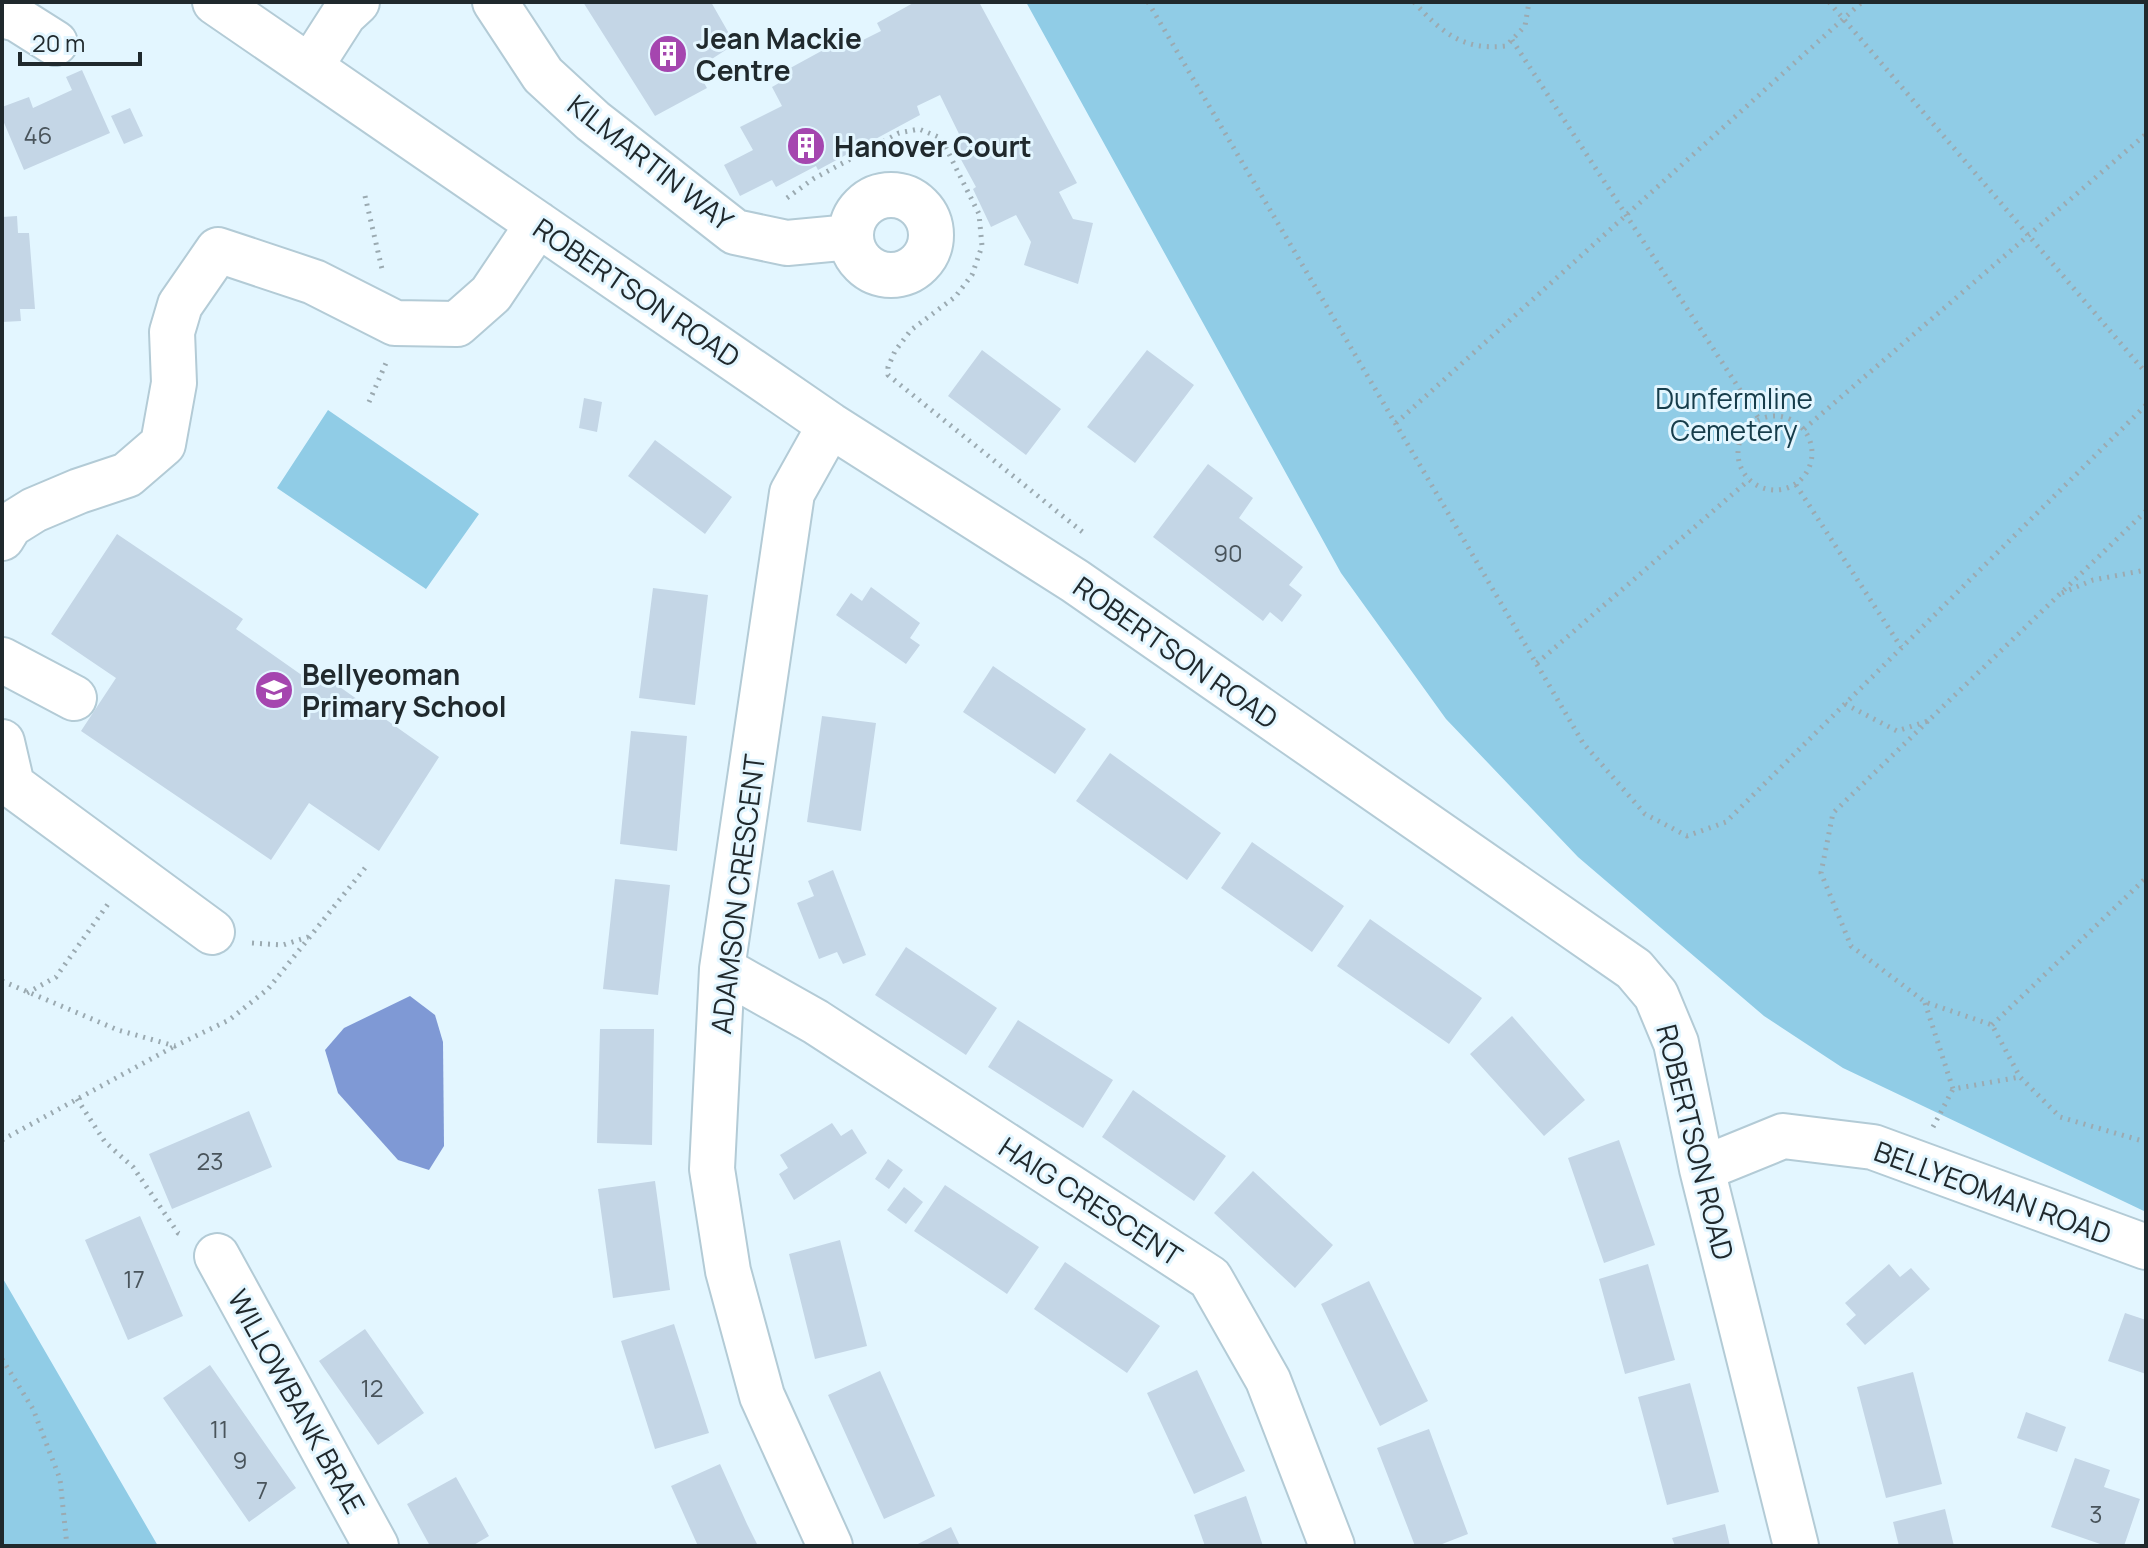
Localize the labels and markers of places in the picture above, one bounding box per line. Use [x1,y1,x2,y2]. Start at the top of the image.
place label: Jean Mackie Centre [696,19,862,89]
building icon: Jean Mackie Centre [647,33,689,75]
building icon: Hanover Court [785,125,827,167]
place label: Hanover Court [834,127,1032,165]
place label: Bellyeoman Primary School [302,655,507,725]
school or university icon: Bellyeoman Primary School [253,669,295,711]

